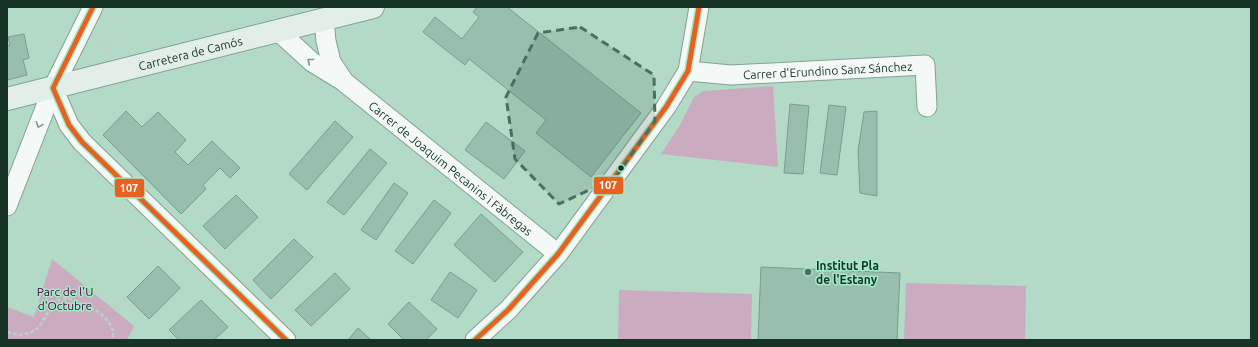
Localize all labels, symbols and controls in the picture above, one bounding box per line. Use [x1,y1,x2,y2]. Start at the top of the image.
street label: Carretera de Camós [137,34,244,72]
one-way arrow [308,58,315,65]
street label: Carrer d'Erundino Sanz Sánchez [743,59,913,81]
street label: Carrer de Joaquim Pecanins i Fàbregas [367,98,535,238]
one-way arrow [35,121,43,128]
unlabelled marker [616,163,626,173]
line badge: 107 [593,176,624,195]
line badge: 107 [114,178,145,198]
text: 107 [599,179,617,191]
text: 107 [120,182,138,194]
place label: Institut Pla de l'Estany [816,259,879,286]
marker: Institut Pla de l'Estany [803,267,813,277]
park label: Parc de l'U d'Octubre [37,285,93,312]

